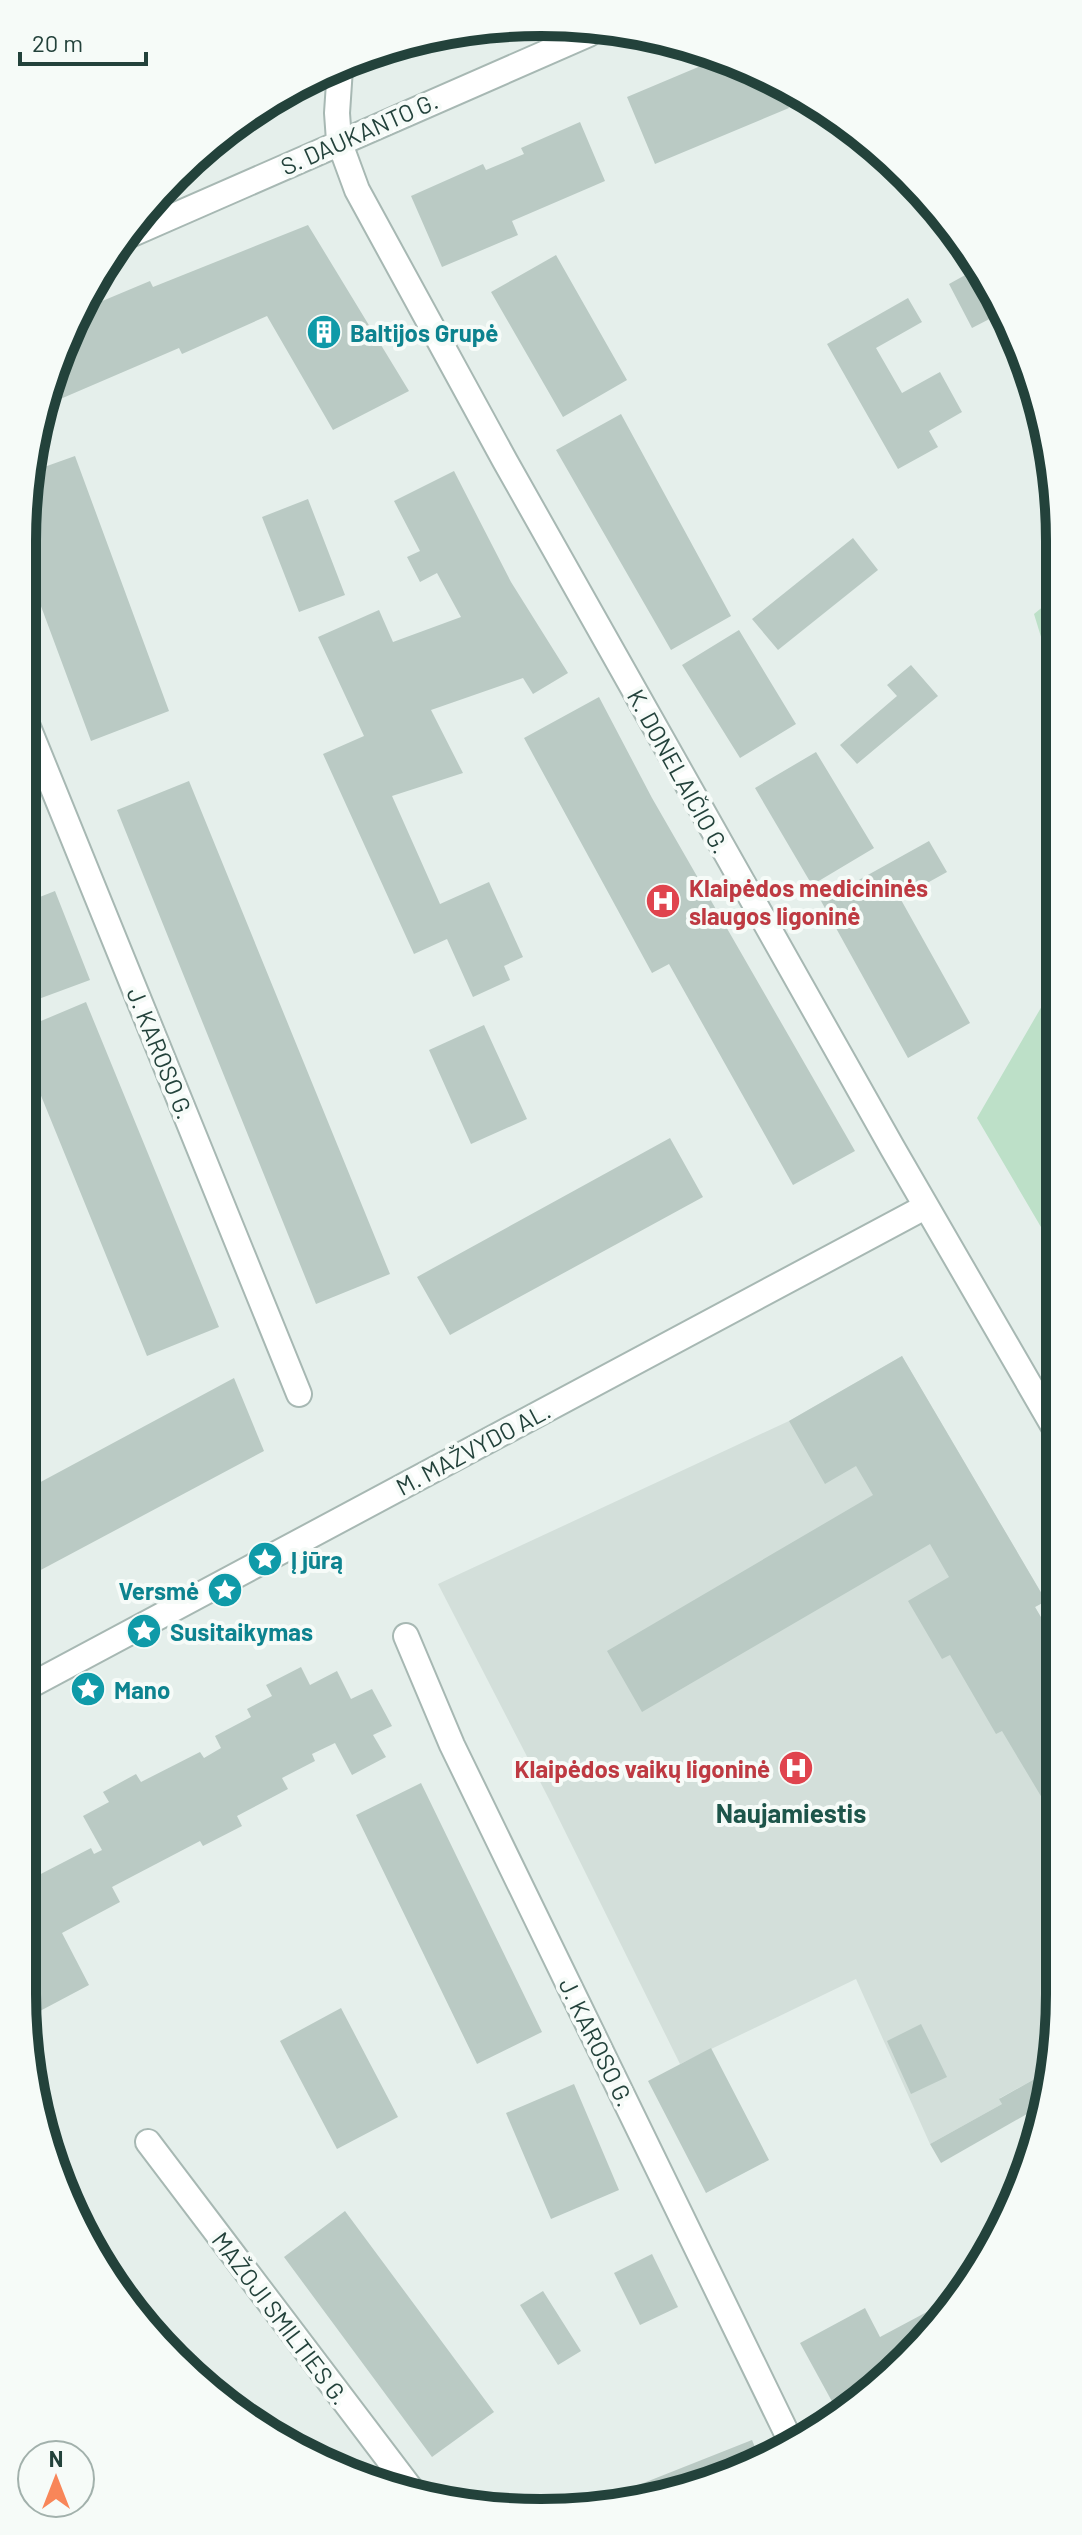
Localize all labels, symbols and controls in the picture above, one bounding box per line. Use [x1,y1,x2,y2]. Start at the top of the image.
scale bar [20,16,146,66]
text: 20 m [32,28,83,57]
street label: S. DAUKANTO G. [276,85,442,181]
building icon: Baltijos Grupė [305,313,343,351]
place label: Baltijos Grupė [350,318,498,347]
street label: K. DONELAIČIO G. [622,684,736,858]
place label: Klaipėdos medicininės slaugos ligoninė [689,873,928,930]
hospital icon: Klaipėdos medicininės slaugos ligoninė [644,882,682,920]
street label: J. KAROSO G. [121,983,201,1123]
street label: M. MAŽVYDO AL. [391,1395,555,1501]
place icon: Į jūrą [246,1540,284,1578]
place label: Į jūrą [291,1545,343,1574]
place icon: Versmė [206,1571,244,1609]
place label: Versmė [118,1576,199,1605]
place icon: Susitaikymas [125,1612,163,1650]
place label: Susitaikymas [170,1617,313,1646]
place icon: Mano [69,1670,107,1708]
place label: Mano [114,1675,170,1704]
hospital icon: Klaipėdos vaikų ligoninė [777,1749,815,1787]
place label: Klaipėdos vaikų ligoninė [515,1754,770,1783]
district label: Naujamiestis [716,1797,866,1828]
street label: J. KAROSO G. [553,1973,641,2111]
street label: MAŽOJI SMILTIES G. [207,2226,355,2410]
north arrow [16,2439,96,2519]
text: N [49,2445,63,2471]

